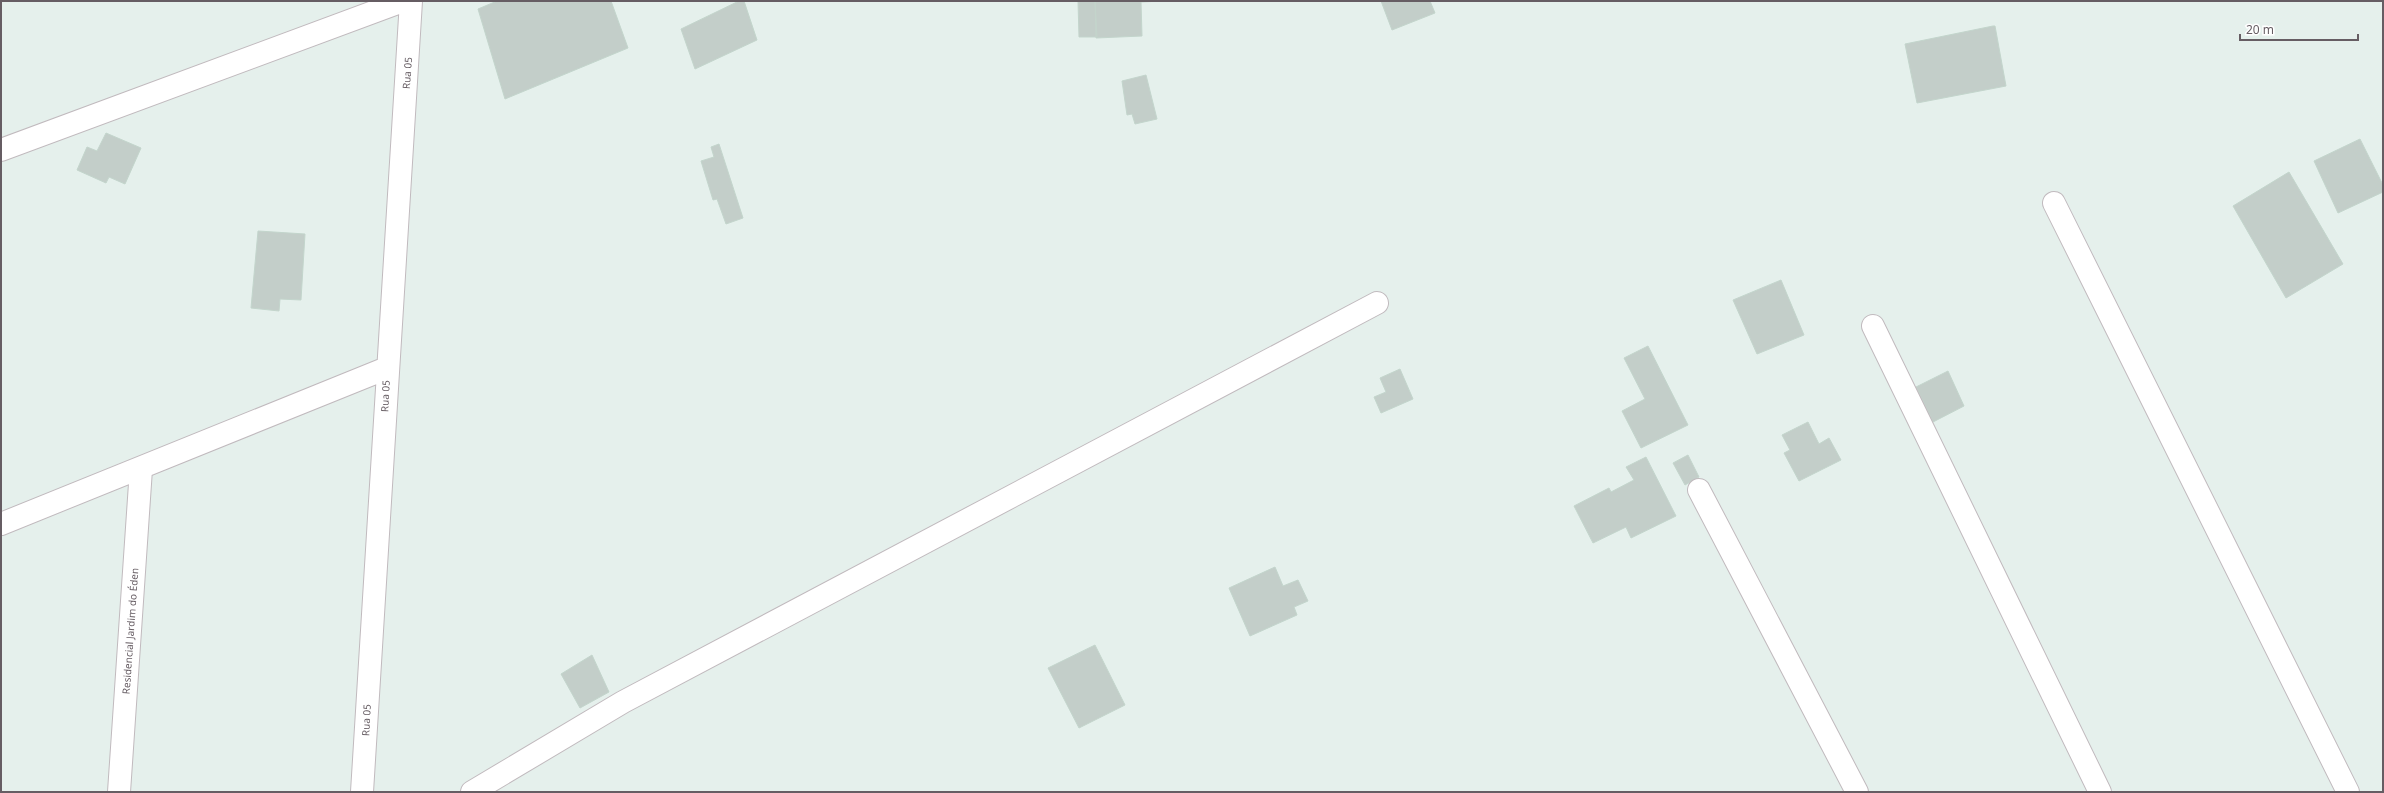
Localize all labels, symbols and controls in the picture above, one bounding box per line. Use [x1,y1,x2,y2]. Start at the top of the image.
scale bar [2240,16,2358,42]
text: 20 m [2246,21,2274,38]
street label: Rua 05 [399,56,415,89]
street label: Rua 05 [377,379,393,412]
street label: Residencial Jardim do Éden [119,567,141,695]
street label: Rua 05 [358,703,374,736]

